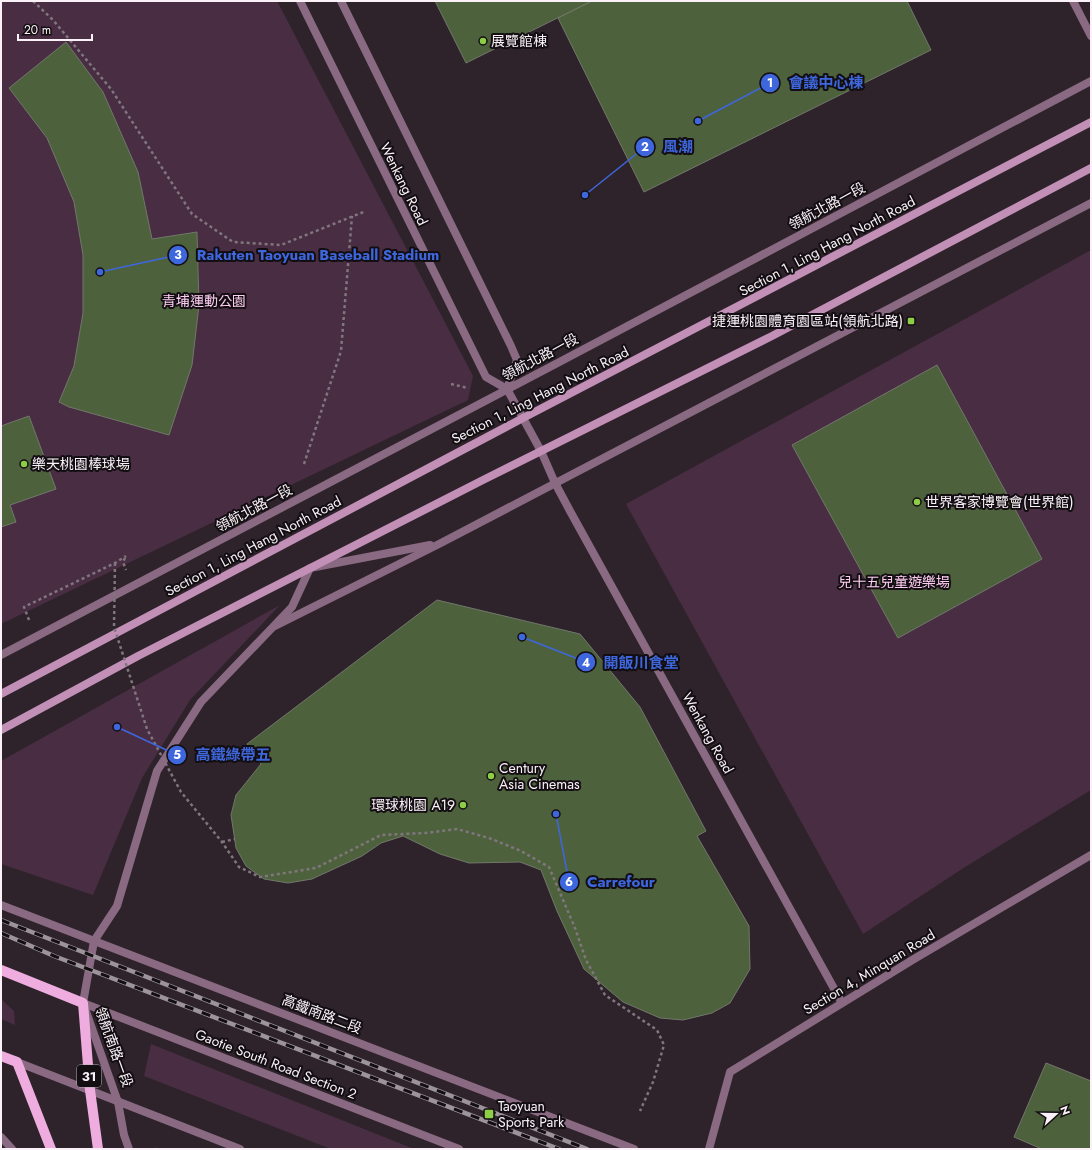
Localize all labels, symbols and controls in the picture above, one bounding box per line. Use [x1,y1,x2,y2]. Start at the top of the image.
scale bar [18,16,92,42]
text: 20 m [24,21,51,39]
place label: 展覽館棟 [491,31,547,51]
marker: 展覽館棟 [478,36,488,46]
callout: 會議中心棟 [760,69,871,96]
text: 會議中心棟 [788,72,864,94]
text: 1 [767,74,773,92]
callout: 風潮 [635,133,701,160]
text: 風潮 [663,136,693,158]
text: 2 [641,138,649,156]
street label: Wenkang Road [375,139,433,229]
street label: 領航北路一段 [785,177,869,235]
street label: Section 1, Ling Hang North Road [735,191,919,301]
callout: Rakuten Taoyuan Baseball Stadium [168,241,447,268]
text: Rakuten Taoyuan Baseball Stadium [197,244,439,266]
text: 3 [174,246,182,264]
park label: 青埔運動公園 [162,291,246,311]
place label: 捷運桃園體育園區站(領航北路) [712,311,903,331]
marker: 捷運桃園體育園區站(領航北路) [906,316,916,326]
street label: 領航北路一段 [498,328,582,386]
street label: Section 1, Ling Hang North Road [448,341,632,449]
place label: 樂天桃園棒球場 [32,454,130,474]
marker: 樂天桃園棒球場 [19,459,29,469]
street label: 領航北路一段 [212,479,296,537]
street label: Section 1, Ling Hang North Road [161,491,345,601]
place label: 世界客家博覽會(世界館) [925,492,1074,512]
marker: 世界客家博覽會(世界館) [912,497,922,507]
park label: 兒十五兒童遊樂場 [838,572,950,592]
callout: 開飯川食堂 [576,649,687,676]
text: 開飯川食堂 [603,652,679,674]
text: 4 [582,654,590,672]
street label: Wenkang Road [677,689,739,777]
callout: 高鐵綠帶五 [167,741,278,768]
text: 高鐵綠帶五 [195,744,271,766]
text: 5 [173,746,181,764]
place label: Century Asia Cinemas [499,758,580,794]
marker: Century Asia Cinemas [486,771,496,781]
place label: 環球桃園 A19 [371,795,455,815]
marker: 環球桃園 A19 [458,800,468,810]
callout: Carrefour [559,868,663,895]
text: Carrefour [587,871,656,893]
text: 6 [565,873,573,891]
street label: Section 4, Minquan Road [799,925,939,1019]
street label: 高鐵南路二段 [279,990,365,1038]
street label: 領航南路一段 [90,1004,138,1090]
street label: Gaotie South Road Section 2 [192,1024,360,1104]
road number: 31 [77,1065,101,1087]
north arrow [1036,1094,1076,1134]
place label: Taoyuan Sports Park [498,1096,565,1132]
text: N [1056,1103,1074,1117]
marker: Taoyuan Sports Park [483,1108,495,1120]

